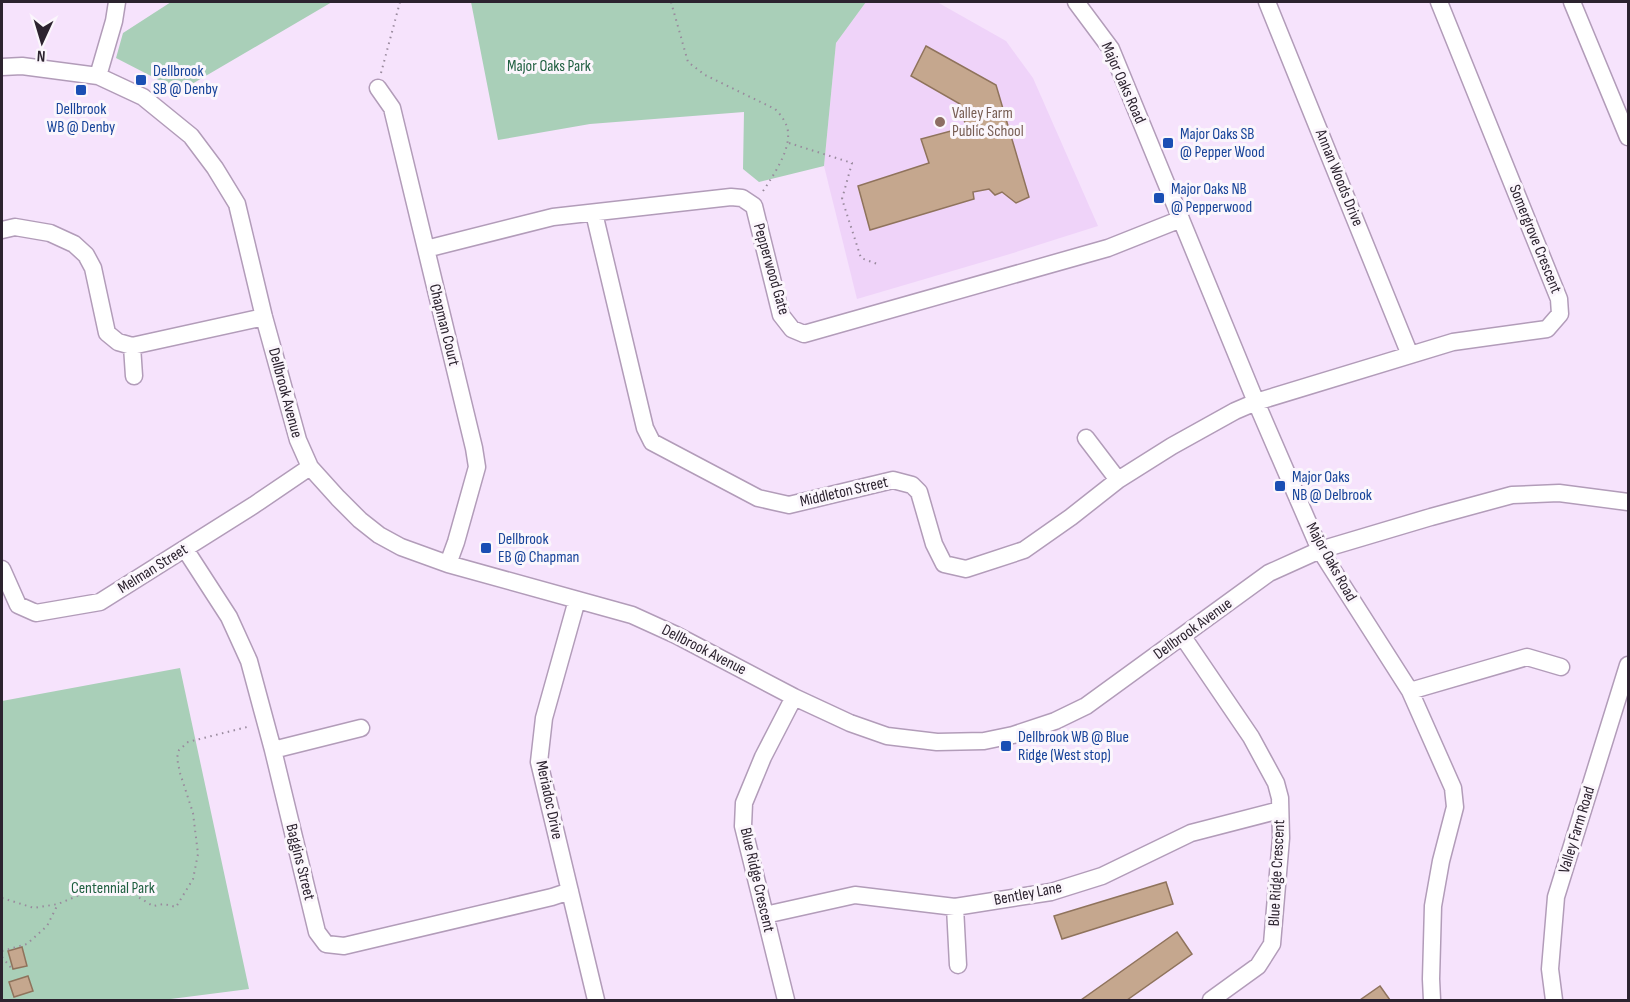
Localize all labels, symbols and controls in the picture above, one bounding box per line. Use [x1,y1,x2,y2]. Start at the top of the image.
north arrow [12,12,72,72]
street label: Major Oaks Road [1097,39,1149,127]
text: N [36,46,46,65]
park label: Major Oaks Park [507,57,591,76]
place label: Dellbrook SB @ Denby [153,62,218,99]
marker: Dellbrook SB @ Denby [134,73,148,87]
marker: Dellbrook WB @ Denby [74,83,88,97]
place label: Dellbrook WB @ Denby [47,100,115,137]
place label: Valley Farm Public School [952,104,1024,141]
marker: Valley Farm Public School [933,115,947,129]
place label: Major Oaks SB @ Pepper Wood [1180,125,1265,162]
street label: Annan Woods Drive [1311,126,1367,229]
marker: Major Oaks SB @ Pepper Wood [1161,136,1175,150]
place label: Major Oaks NB @ Pepperwood [1171,180,1252,217]
street label: Somergrove Crescent [1505,182,1565,296]
marker: Major Oaks NB @ Pepperwood [1152,191,1166,205]
street label: Pepperwood Gate [749,221,793,317]
street label: Chapman Court [425,282,463,368]
street label: Dellbrook Avenue [264,346,306,440]
place label: Major Oaks NB @ Delbrook [1292,468,1372,505]
street label: Middleton Street [798,473,890,511]
marker: Major Oaks NB @ Delbrook [1273,479,1287,493]
street label: Major Oaks Road [1302,519,1360,605]
place label: Dellbrook EB @ Chapman [498,530,579,567]
street label: Melman Street [115,540,191,598]
marker: Dellbrook EB @ Chapman [479,541,493,555]
street label: Dellbrook Avenue [1150,594,1236,664]
street label: Dellbrook Avenue [659,621,749,679]
place label: Dellbrook WB @ Blue Ridge (West stop) [1018,728,1129,765]
marker: Dellbrook WB @ Blue Ridge (West stop) [999,739,1013,753]
street label: Meriadoc Drive [531,759,567,841]
street label: Valley Farm Road [1555,784,1599,876]
street label: Blue Ridge Crescent [1265,819,1289,927]
street label: Baggins Street [281,822,319,902]
street label: Blue Ridge Crescent [736,826,778,934]
street label: Bentley Lane [992,878,1064,910]
park label: Centennial Park [71,879,155,898]

